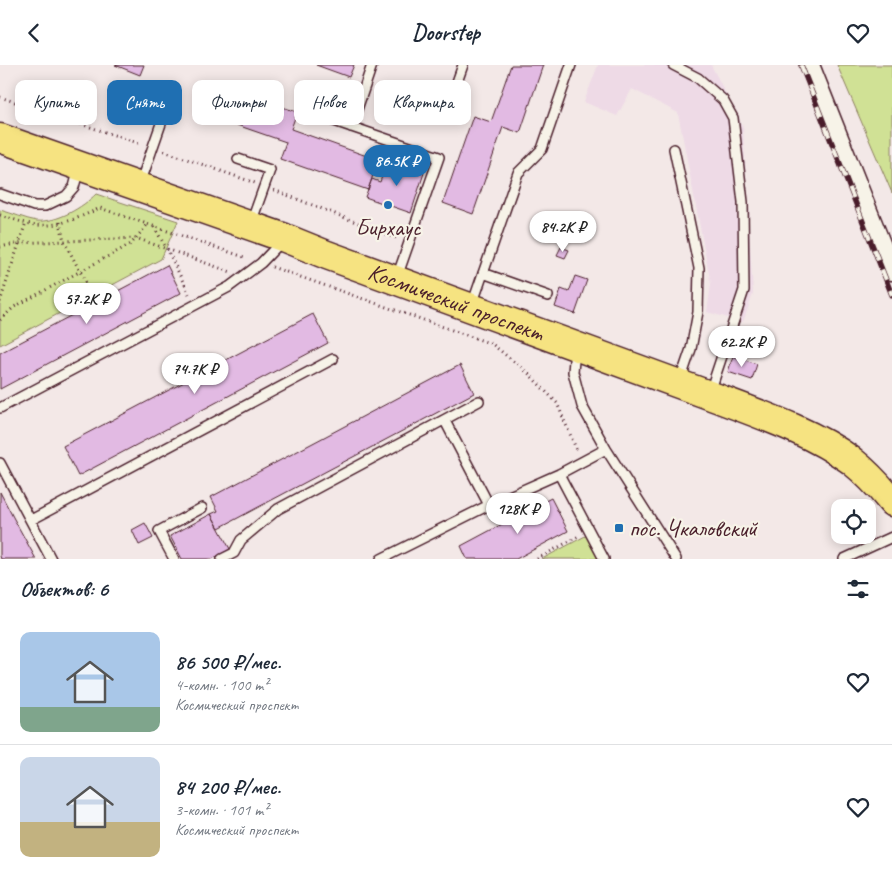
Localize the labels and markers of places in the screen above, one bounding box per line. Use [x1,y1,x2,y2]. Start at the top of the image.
pin: 86.5K ₽ [351,145,443,187]
marker: Бирхаус [382,199,394,211]
pin: 84.2K ₽ [517,211,609,253]
place label: Бирхаус [355,212,422,242]
pin: 57.2K ₽ [41,283,133,325]
pin: 62.2K ₽ [696,325,788,368]
pin: 74.7K ₽ [149,353,241,395]
pin: 128K ₽ [477,493,559,535]
place label: пос. Чкаловский [629,513,759,543]
marker: пос. Чкаловский [613,522,625,534]

